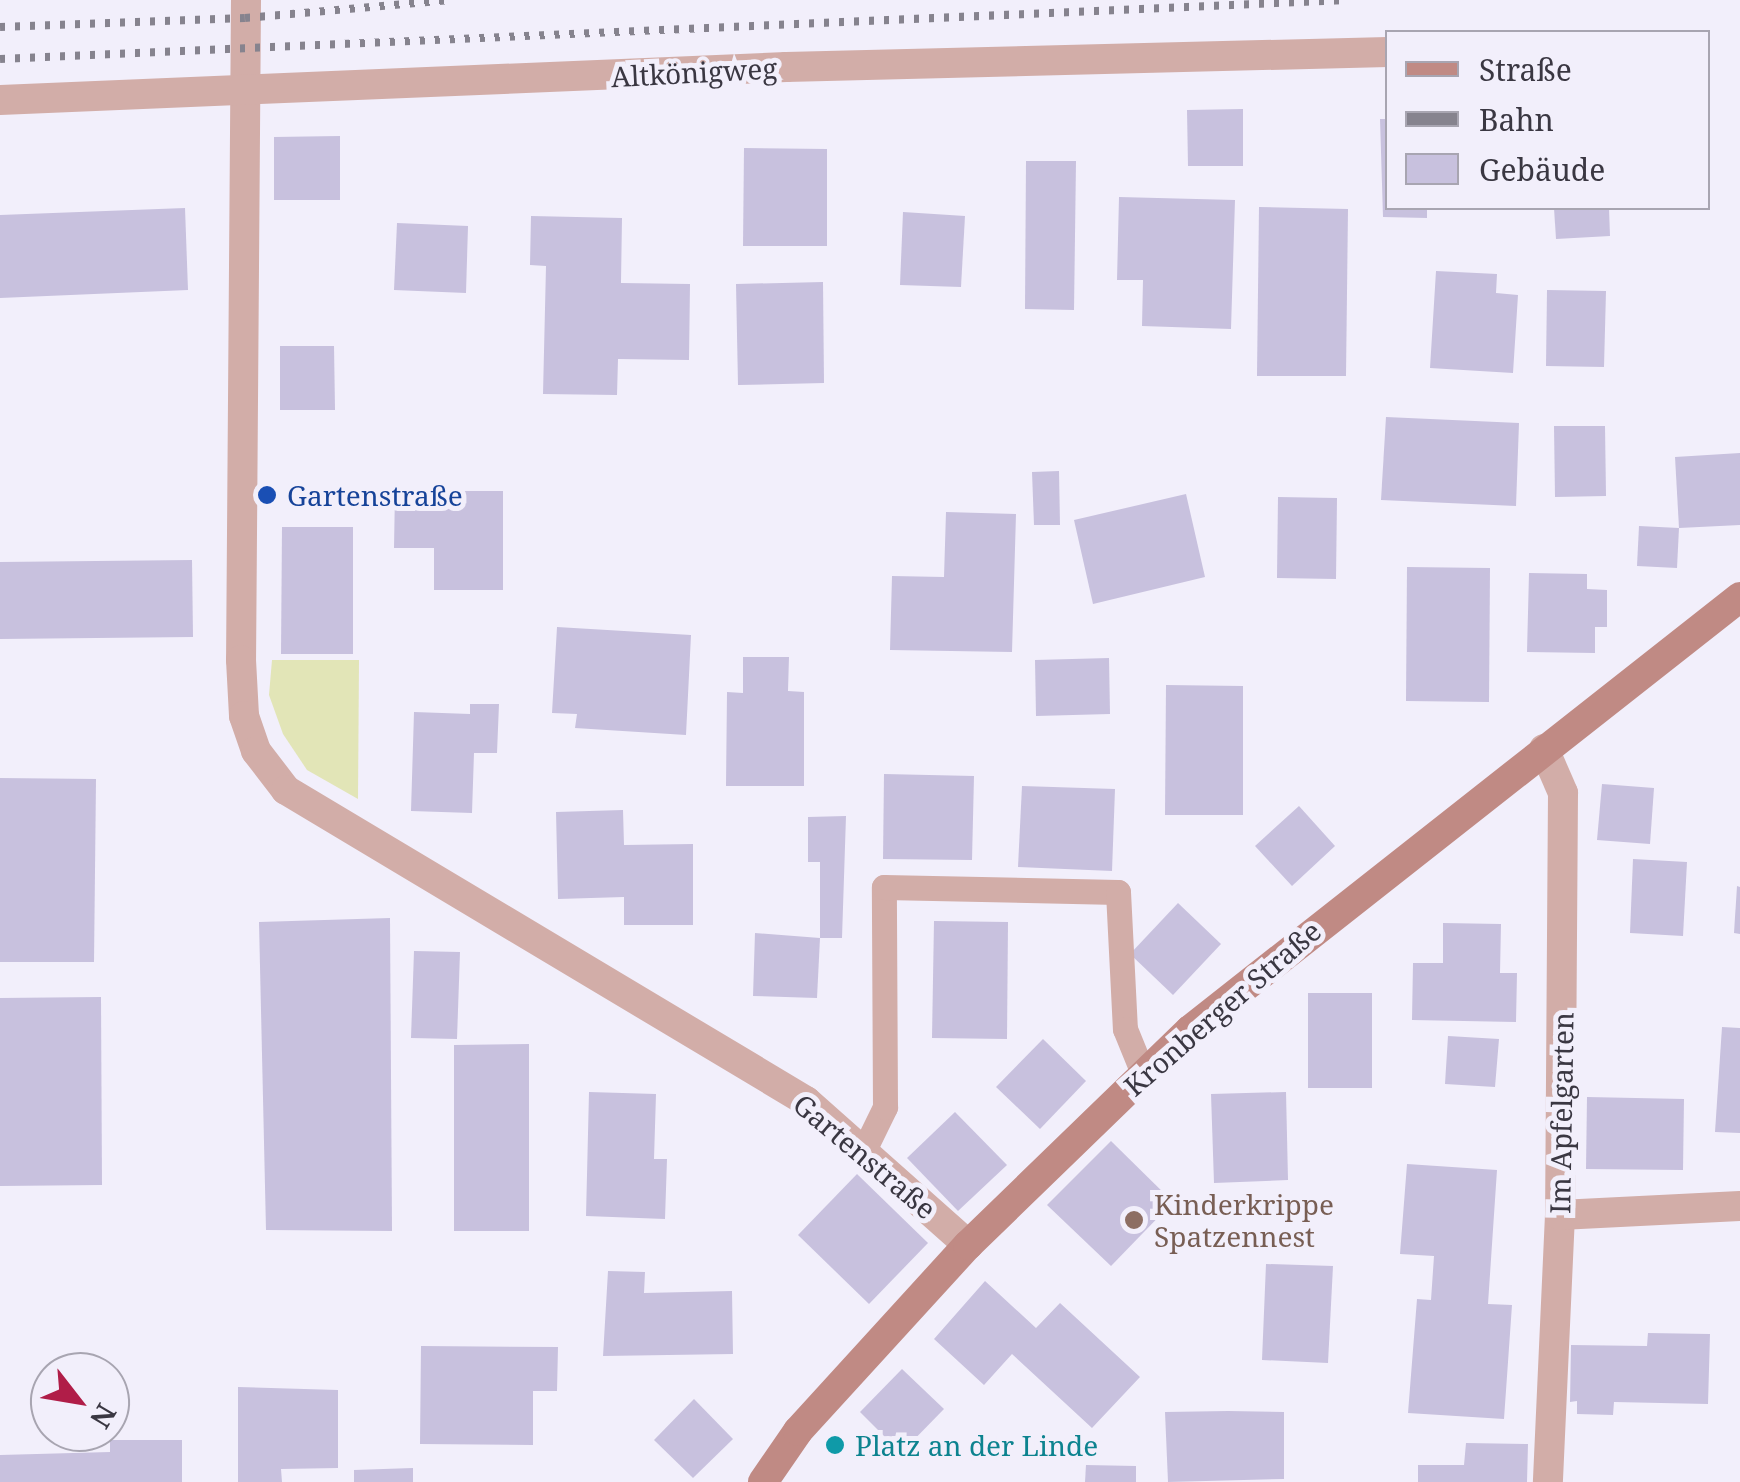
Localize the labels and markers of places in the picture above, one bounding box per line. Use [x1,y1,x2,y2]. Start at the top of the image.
place label: Gartenstraße [287,478,463,512]
marker: Gartenstraße [256,484,278,506]
place label: Kinderkrippe Spatzennest [1154,1187,1334,1253]
marker: Kinderkrippe Spatzennest [1123,1209,1145,1231]
place label: Platz an der Linde [855,1428,1098,1462]
marker: Platz an der Linde [824,1434,846,1456]

